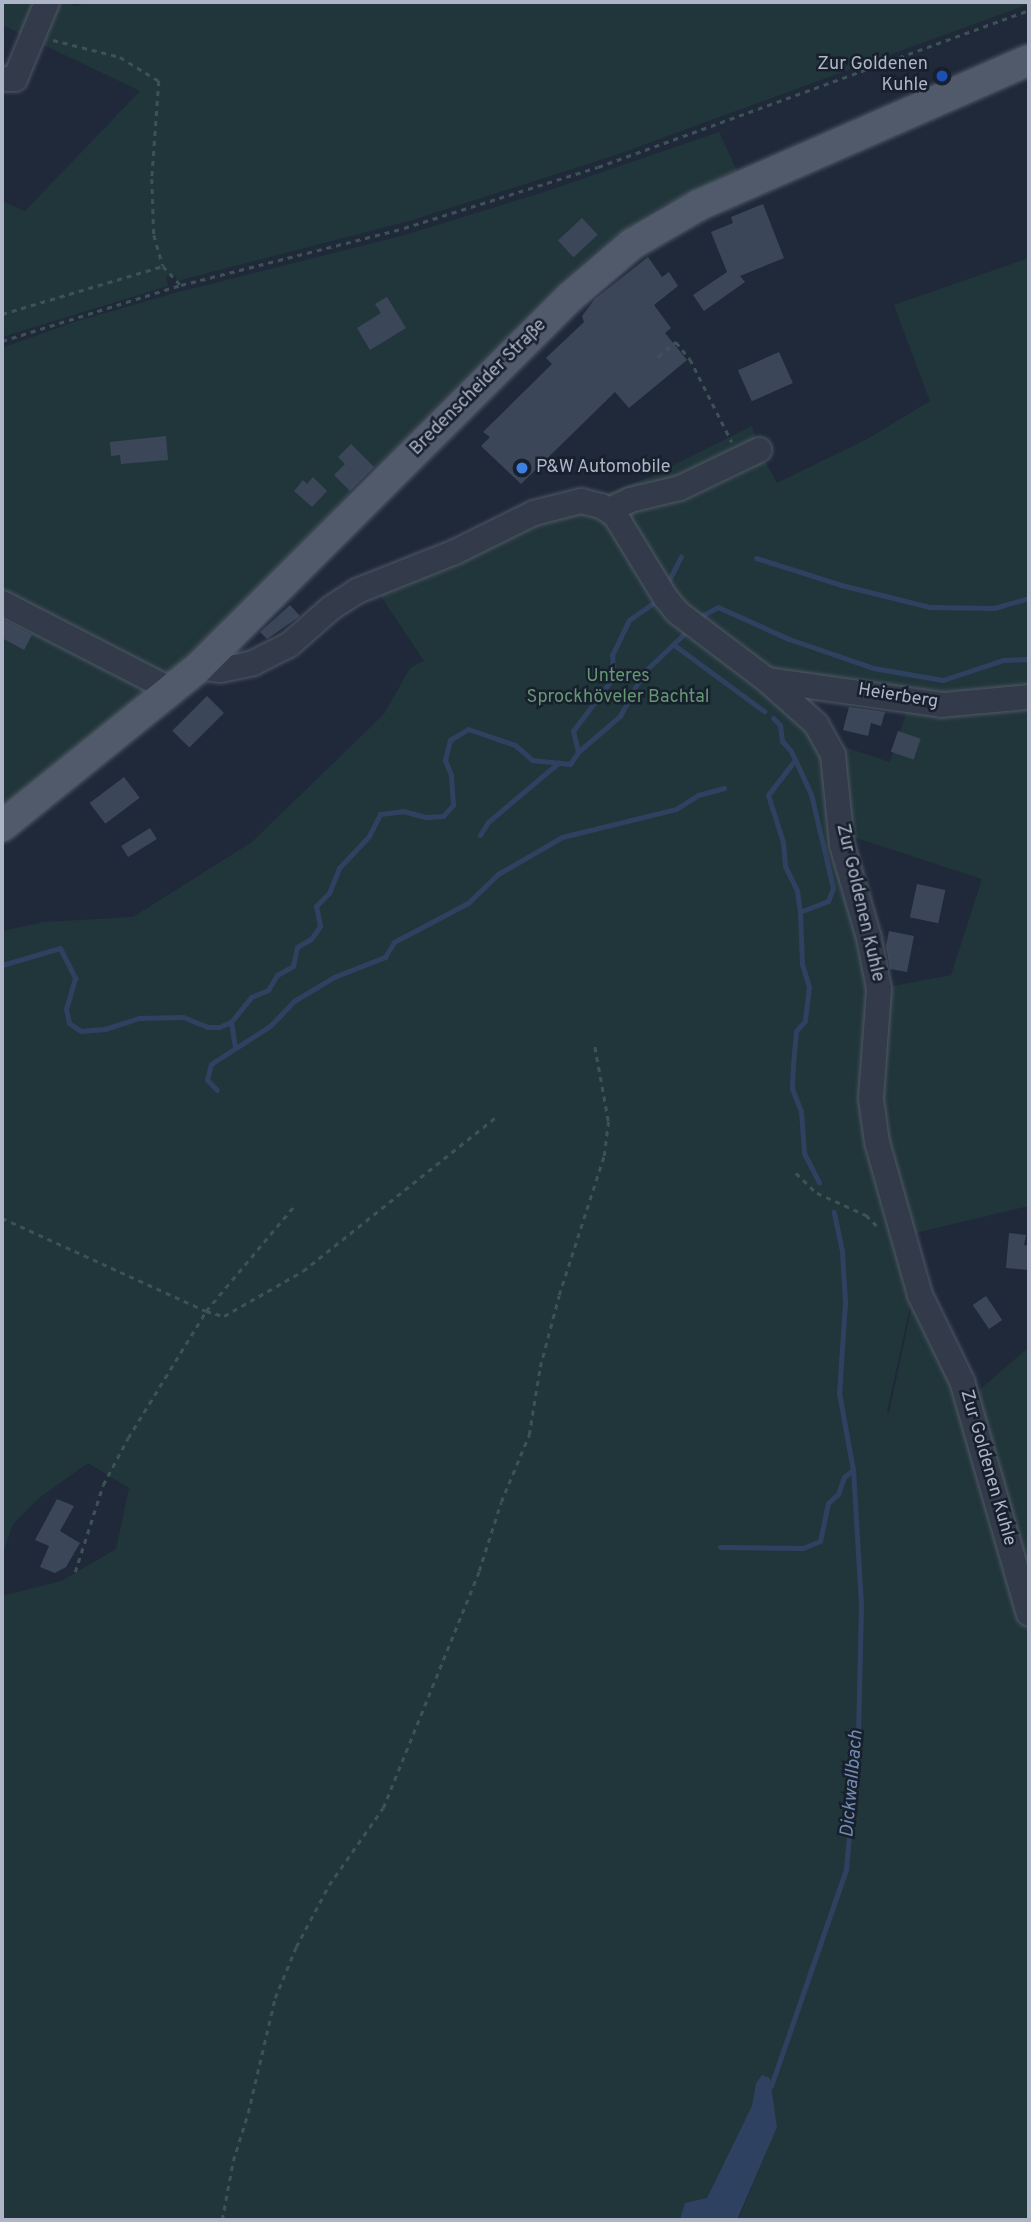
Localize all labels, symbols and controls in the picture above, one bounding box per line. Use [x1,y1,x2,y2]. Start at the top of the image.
place label: Zur Goldenen Kuhle [817,55,928,98]
marker: Zur Goldenen Kuhle [934,68,950,84]
street label: Bredenscheider Straße [406,315,552,461]
place label: P&W Automobile [536,457,671,479]
marker: P&W Automobile [514,460,530,476]
park label: Unteres Sprockhöveler Bachtal [527,667,709,710]
street label: Heierberg [856,680,940,714]
street label: Zur Goldenen Kuhle [830,822,888,984]
street label: Zur Goldenen Kuhle [954,1387,1020,1549]
water label: Dickwallbach [837,1729,869,1839]

